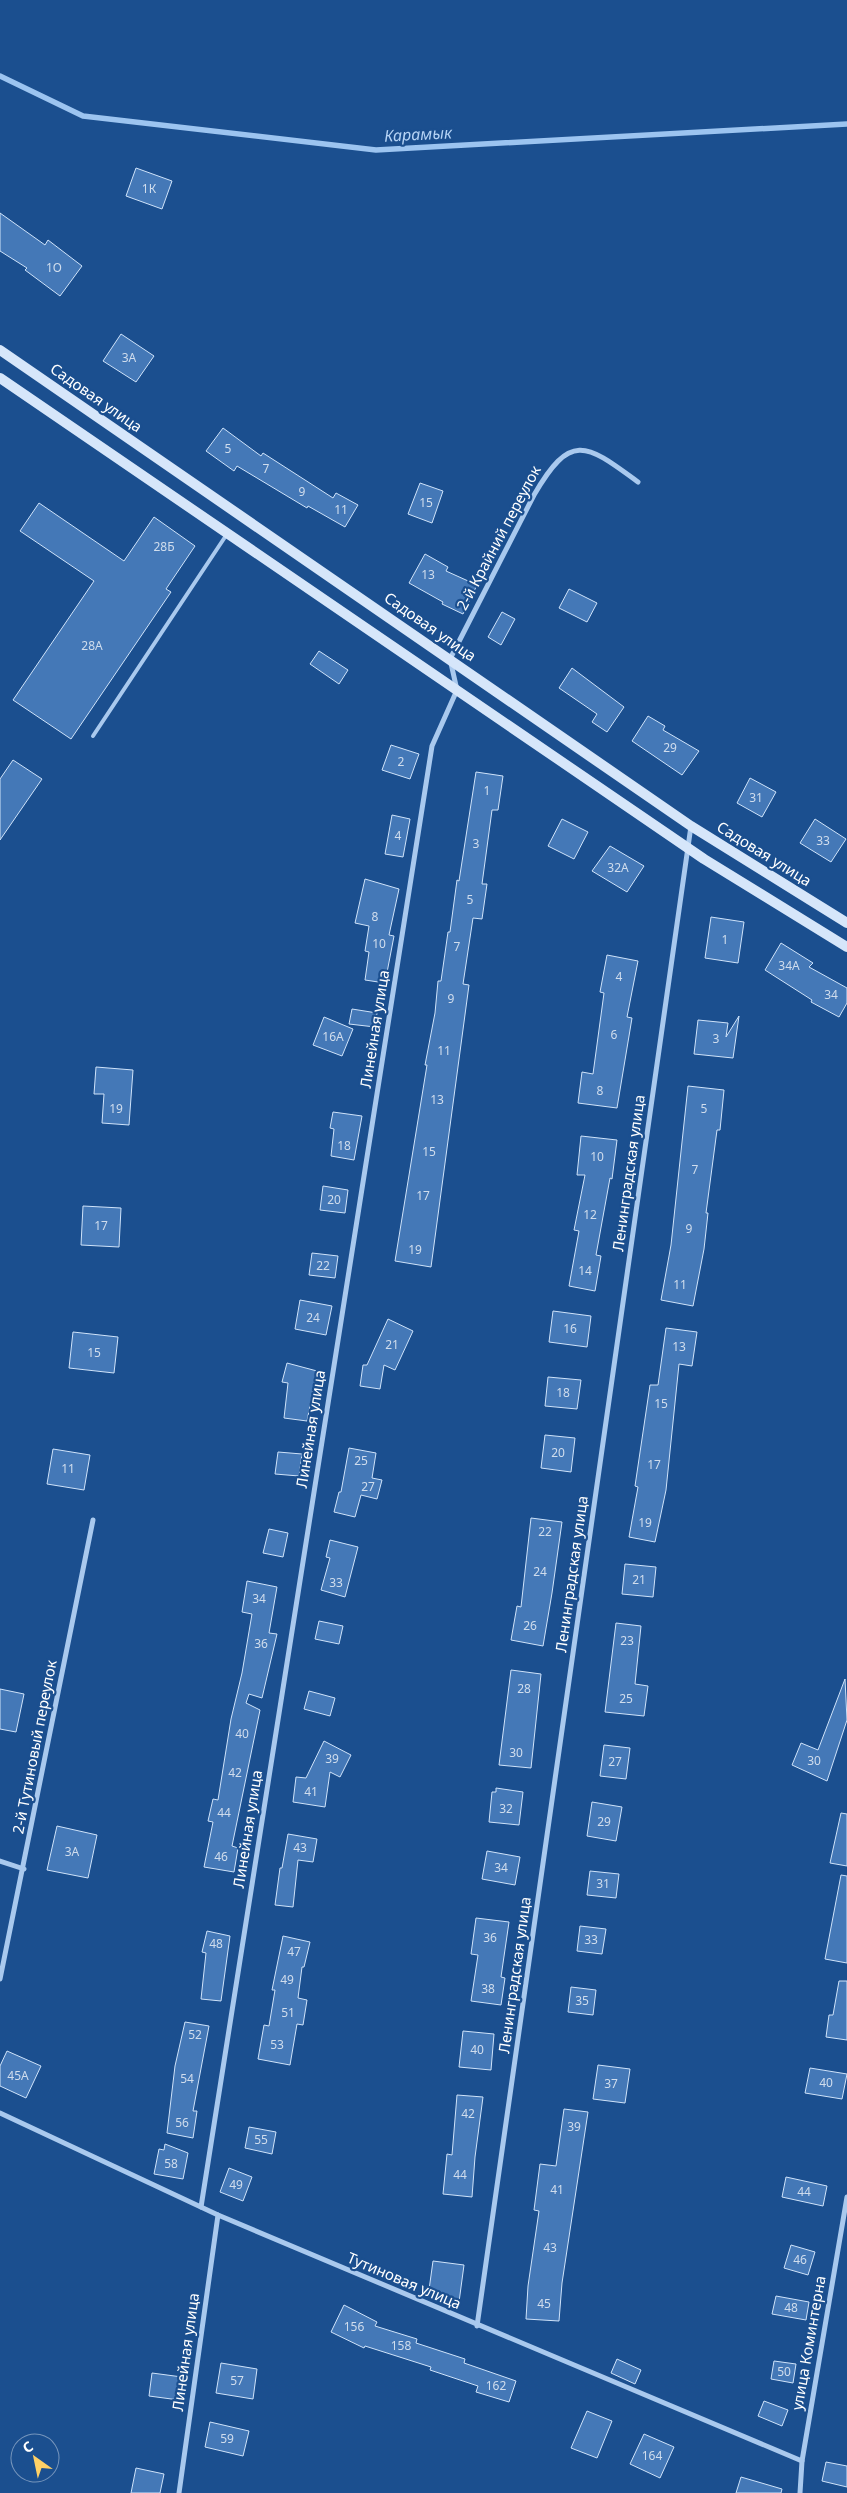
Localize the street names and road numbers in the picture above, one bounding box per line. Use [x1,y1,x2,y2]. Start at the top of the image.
street label: Садовая улица [47,358,146,436]
street label: 2-й Крайний переулок [451,462,545,613]
street label: Садовая улица [381,587,480,665]
street label: Садовая улица [714,816,816,890]
street label: Линейная улица [355,968,393,1089]
street label: Ленинградская улица [607,1093,649,1253]
street label: Линейная улица [291,1368,329,1489]
street label: Ленинградская улица [550,1494,592,1654]
street label: 2-й Тутиновый переулок [7,1658,61,1835]
street label: Линейная улица [228,1768,266,1889]
street label: Ленинградская улица [493,1895,535,2055]
street label: Тутиновая улица [344,2247,464,2313]
street label: улица Коминтерна [786,2274,830,2412]
street label: Линейная улица [167,2291,203,2412]

